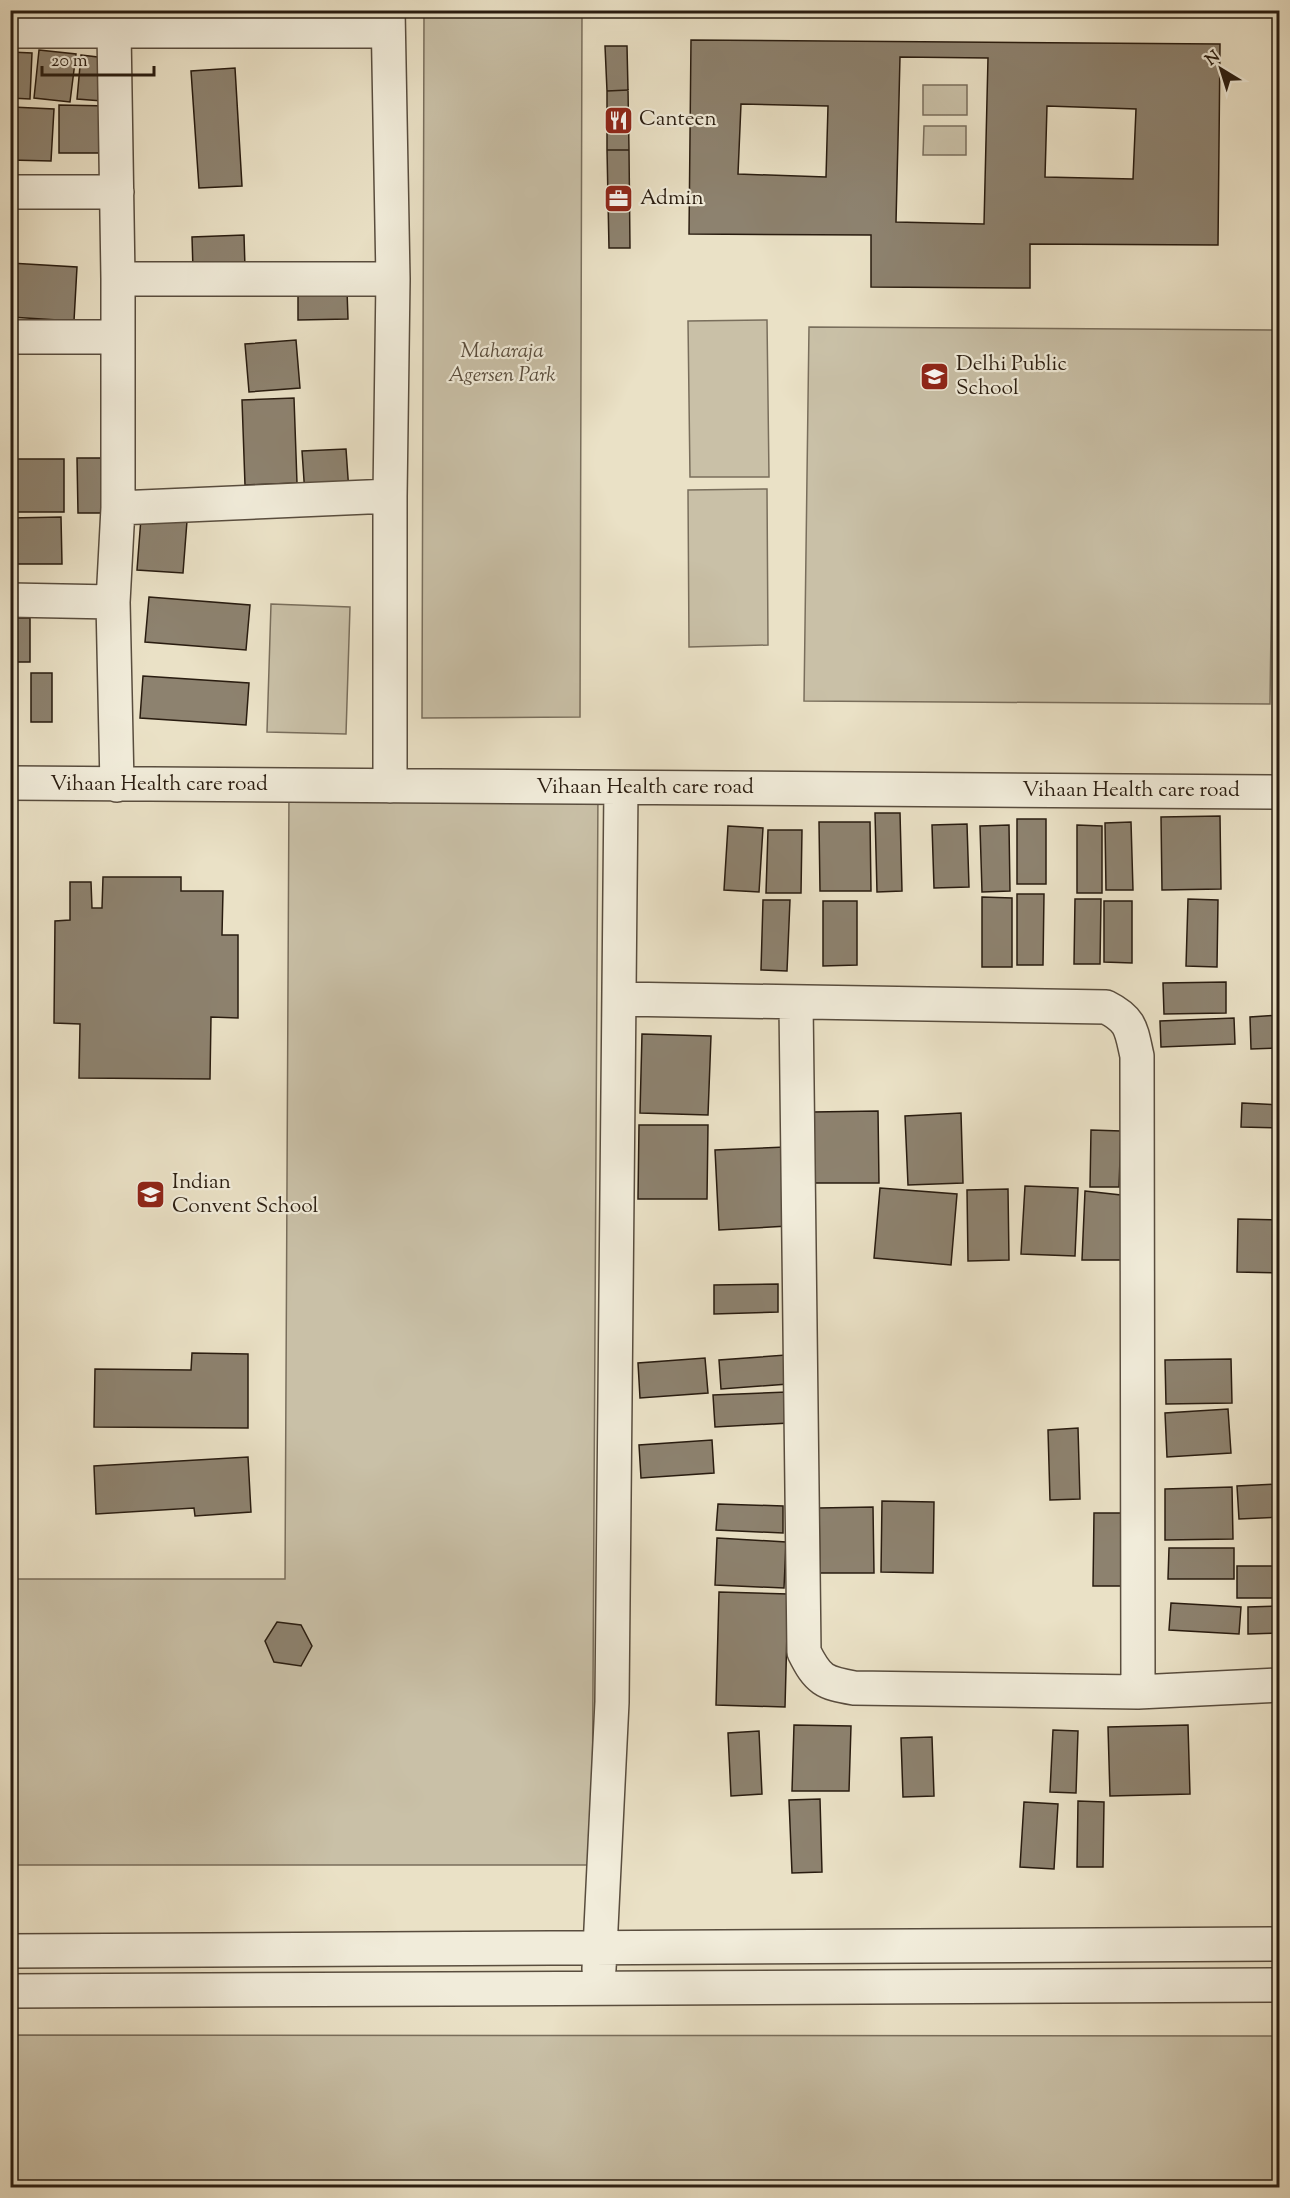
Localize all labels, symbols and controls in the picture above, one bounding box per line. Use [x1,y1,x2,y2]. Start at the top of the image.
scale bar [42,39,154,77]
north arrow [1191,39,1251,99]
text: N [1201,46,1226,72]
text: 20 m [51,49,88,75]
restaurant icon: Canteen [602,104,634,136]
place label: Canteen [639,105,717,135]
office icon: Admin [603,183,635,215]
place label: Admin [640,184,704,214]
park label: Maharaja Agersen Park [448,337,556,391]
place label: Delhi Public School [956,350,1067,404]
school or university icon: Delhi Public School [919,361,951,393]
street label: Vihaan Health care road [50,770,268,800]
street label: Vihaan Health care road [536,773,754,803]
street label: Vihaan Health care road [1022,776,1240,806]
place label: Indian Convent School [172,1168,319,1222]
school or university icon: Indian Convent School [135,1179,167,1211]

